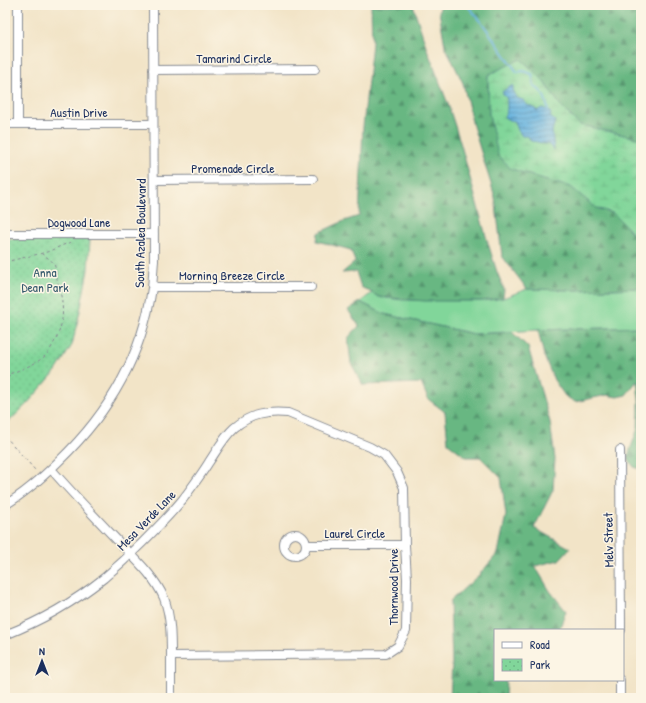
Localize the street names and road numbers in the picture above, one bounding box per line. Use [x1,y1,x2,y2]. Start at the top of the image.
street label: Tamarind Circle [196,49,272,67]
street label: Austin Drive [50,103,108,121]
street label: Promenade Circle [191,159,275,177]
street label: South Azalea Boulevard [130,178,150,288]
street label: Dogwood Lane [48,213,110,231]
street label: Morning Breeze Circle [179,266,285,284]
street label: Mesa Verde Lane [113,486,179,554]
street label: Melv Street [599,512,617,568]
street label: Laurel Circle [325,524,385,542]
street label: Thornwood Drive [384,549,402,625]

